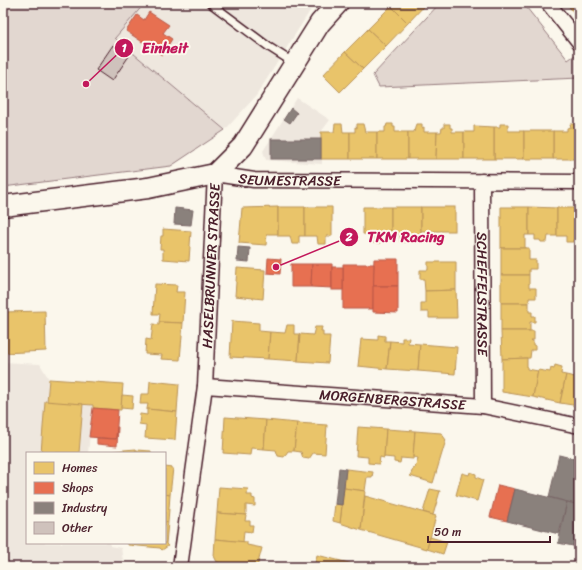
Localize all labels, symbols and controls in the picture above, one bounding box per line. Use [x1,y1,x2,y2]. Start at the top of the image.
callout: Einheit [114,35,196,62]
text: Einheit [142,35,189,61]
text: 1 [121,37,127,59]
street label: SEUMESTRASSE [237,166,342,194]
street label: HASELBRUNNER STRASSE [195,182,228,349]
callout: TKM Racing [339,224,452,251]
text: TKM Racing [367,224,445,250]
text: 2 [345,226,353,248]
street label: SCHEFFELSTRASSE [469,232,495,357]
street label: MORGENBERGSTRASSE [318,382,468,418]
legend [26,452,166,544]
text: Homes [62,457,98,479]
text: Shops [62,477,93,499]
text: Industry [61,497,108,519]
text: Other [62,517,93,539]
scale bar [428,518,550,544]
text: 50 m [434,521,461,543]

